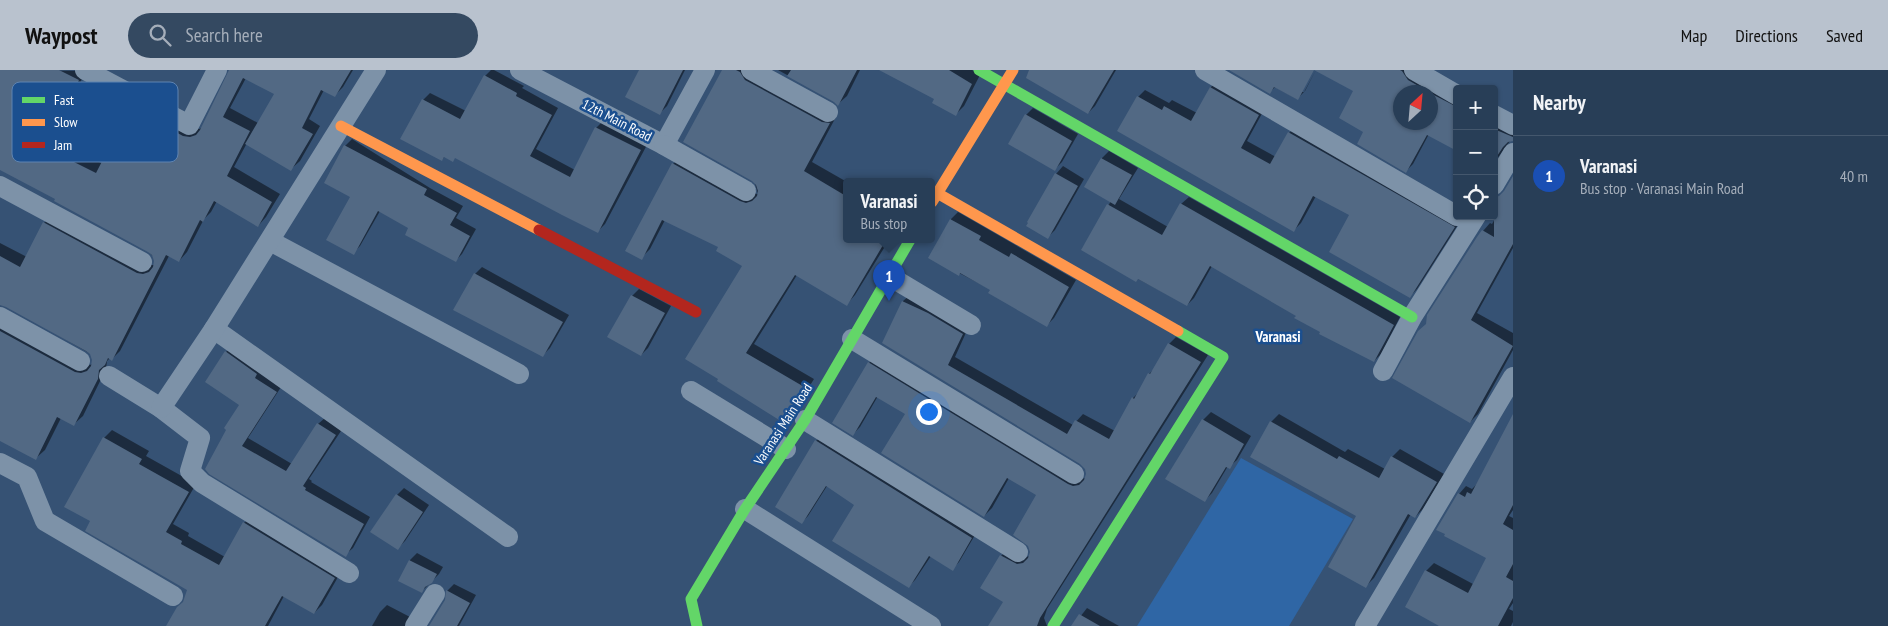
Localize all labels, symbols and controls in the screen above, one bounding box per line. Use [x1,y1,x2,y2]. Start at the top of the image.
search box [128,13,478,58]
text: Waypost [25,20,98,51]
icon: search [146,21,174,49]
text: Search here [186,23,263,47]
text: Map [1681,24,1707,47]
text: Directions [1735,24,1798,47]
text: Saved [1826,24,1863,47]
legend [12,82,178,162]
north arrow [1393,85,1438,130]
map controls [1453,85,1498,220]
button: + [1453,85,1498,130]
text: Nearby [1533,89,1586,116]
text: Fast [54,91,74,109]
street label: 12th Main Road [579,95,655,145]
text: Slow [54,113,78,131]
button: − [1453,130,1498,175]
text: Jam [53,136,72,154]
text: Varanasi [1580,154,1637,178]
text: 1 [1545,166,1553,186]
text: 40 m [1840,166,1868,186]
button: locate [1453,175,1498,220]
popup [843,178,935,243]
text: Bus stop · Varanasi Main Road [1580,178,1744,198]
text: Varanasi [860,189,918,213]
text: Bus stop [860,213,907,233]
pin: 1 [873,260,905,301]
district label: Varanasi [1254,327,1301,346]
street label: Varanasi Main Road [749,380,816,469]
your location [916,399,942,425]

